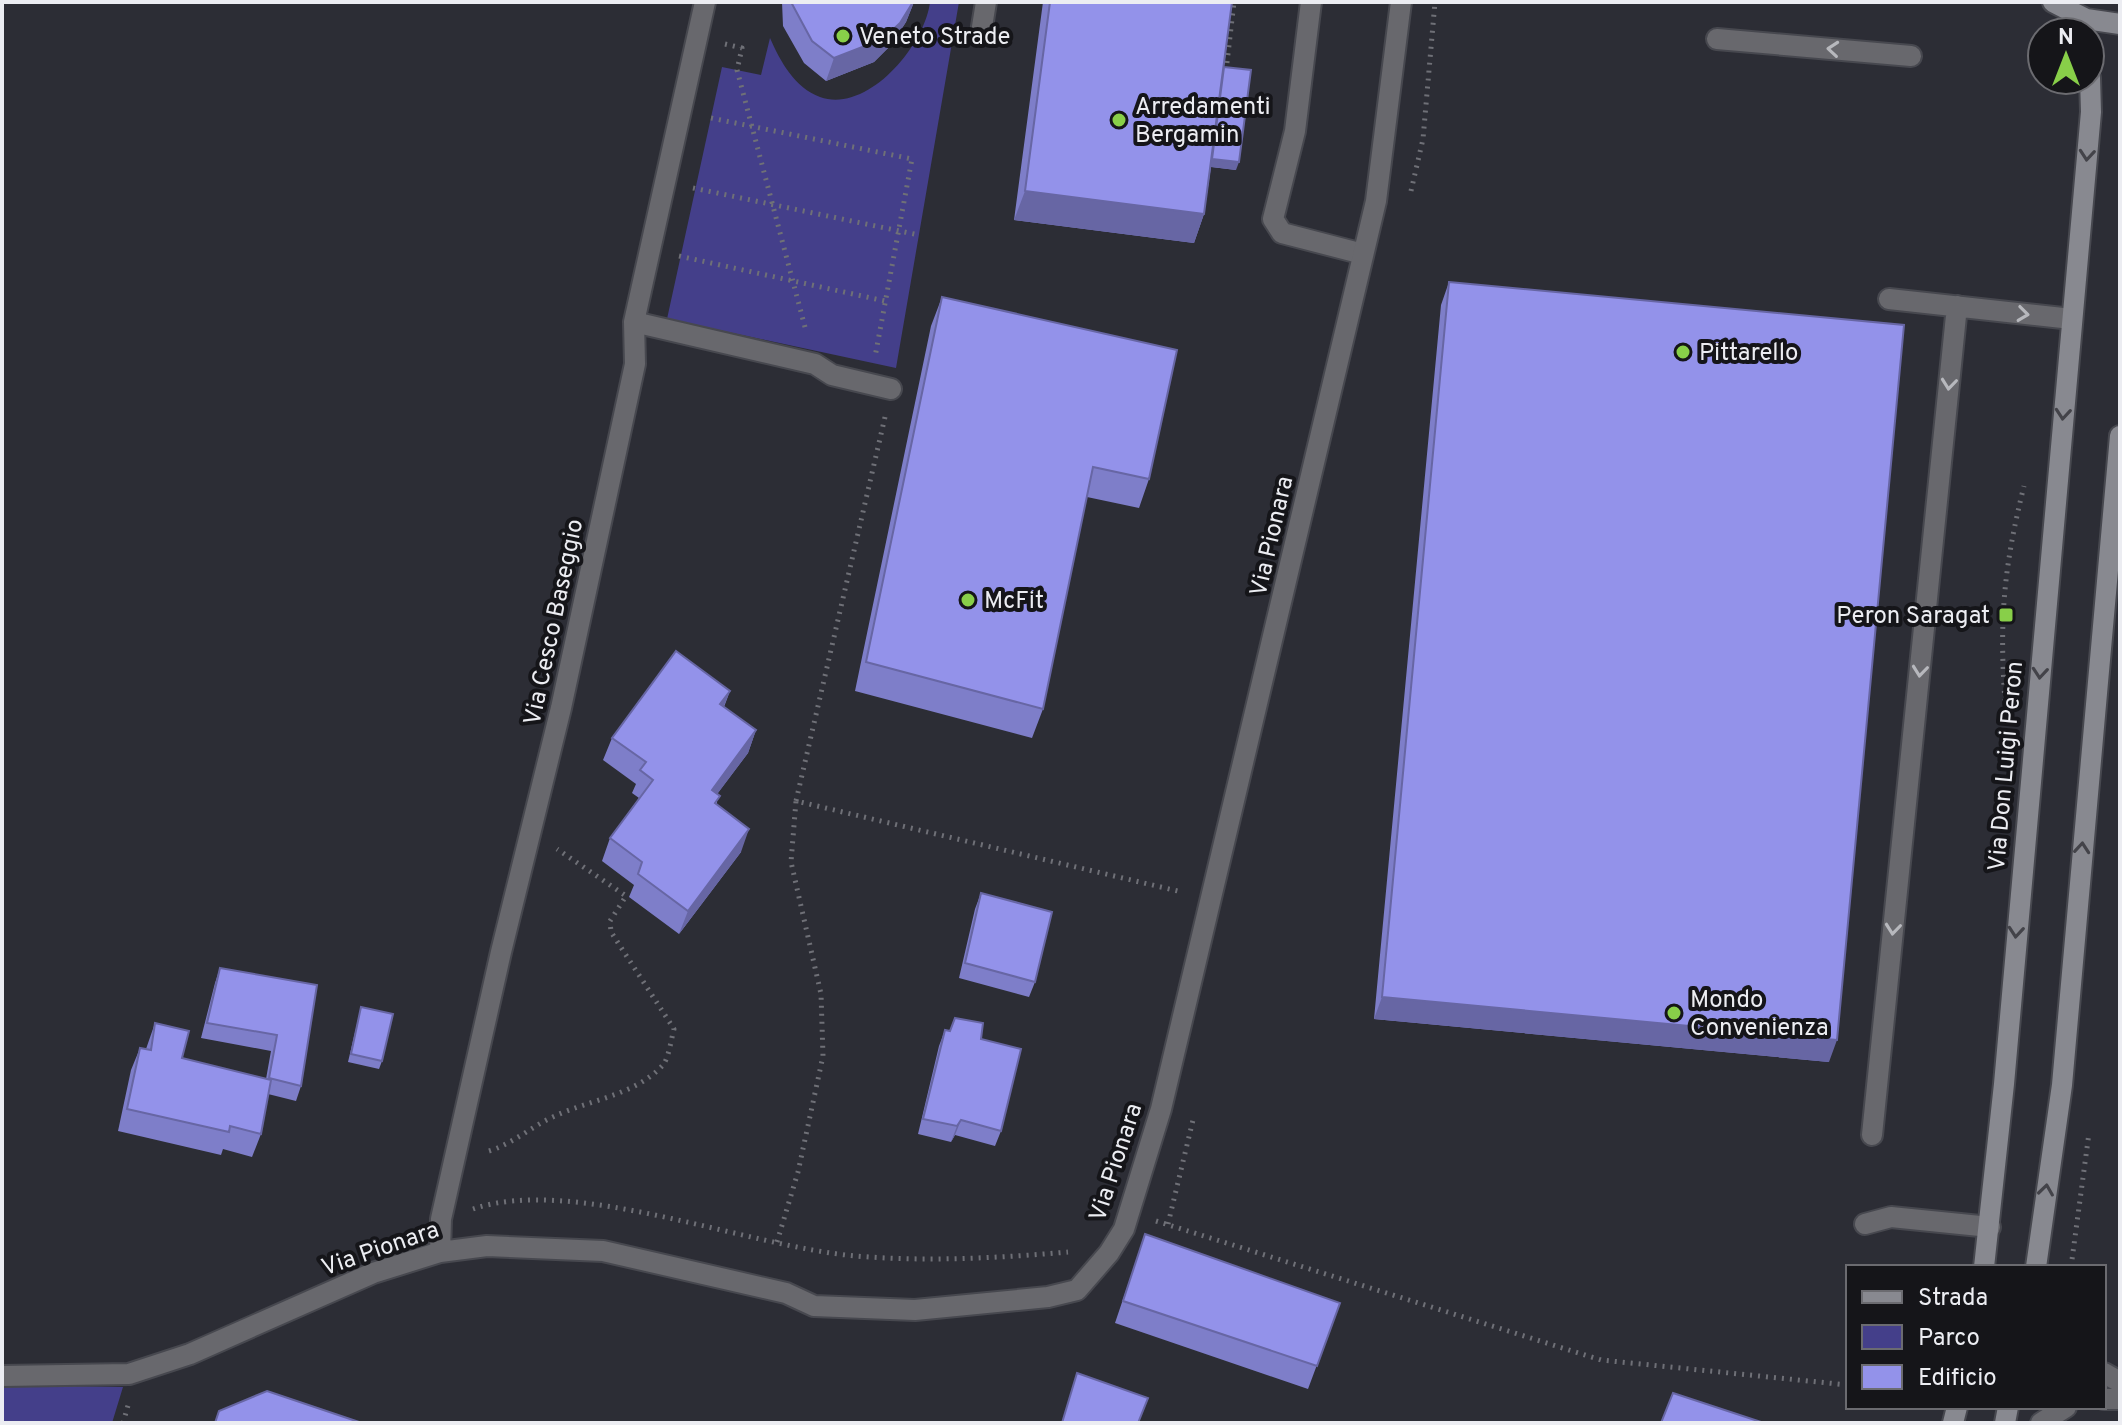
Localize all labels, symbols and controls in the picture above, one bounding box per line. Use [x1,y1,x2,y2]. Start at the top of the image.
north arrow [2026,16,2106,96]
place label: Veneto Strade [859,23,1010,53]
text: N [2058,25,2074,52]
marker: Veneto Strade [834,27,852,45]
one-way arrow [1827,41,1840,58]
place label: Arredamenti Bergamin [1135,93,1271,151]
marker: Arredamenti Bergamin [1110,111,1128,129]
one-way arrow [2079,149,2096,162]
one-way arrow [2016,305,2030,322]
place label: Pittarello [1699,339,1798,369]
marker: Pittarello [1674,343,1692,361]
one-way arrow [1941,378,1958,391]
one-way arrow [2055,408,2072,421]
street label: Via Pionara [1245,473,1301,600]
street label: Via Cesco Baseggio [518,517,591,728]
place label: McFit [984,587,1044,617]
marker: McFit [959,591,977,609]
place label: Peron Saragat [1836,602,1990,632]
marker: Peron Saragat [1997,606,2015,624]
street label: Via Don Luigi Peron [1983,660,2031,872]
one-way arrow [1911,664,1928,677]
one-way arrow [2031,667,2048,680]
one-way arrow [2074,841,2091,854]
one-way arrow [1885,923,1902,936]
one-way arrow [2008,926,2025,939]
place label: Mondo Convenienza [1690,986,1829,1044]
marker: Mondo Convenienza [1665,1004,1683,1022]
street label: Via Pionara [1084,1100,1150,1226]
one-way arrow [2037,1183,2054,1197]
street label: Via Pionara [318,1216,443,1284]
legend [1846,1265,2106,1409]
text: Strada [1918,1284,1988,1314]
text: Parco [1918,1324,1980,1354]
text: Edificio [1918,1364,1997,1394]

